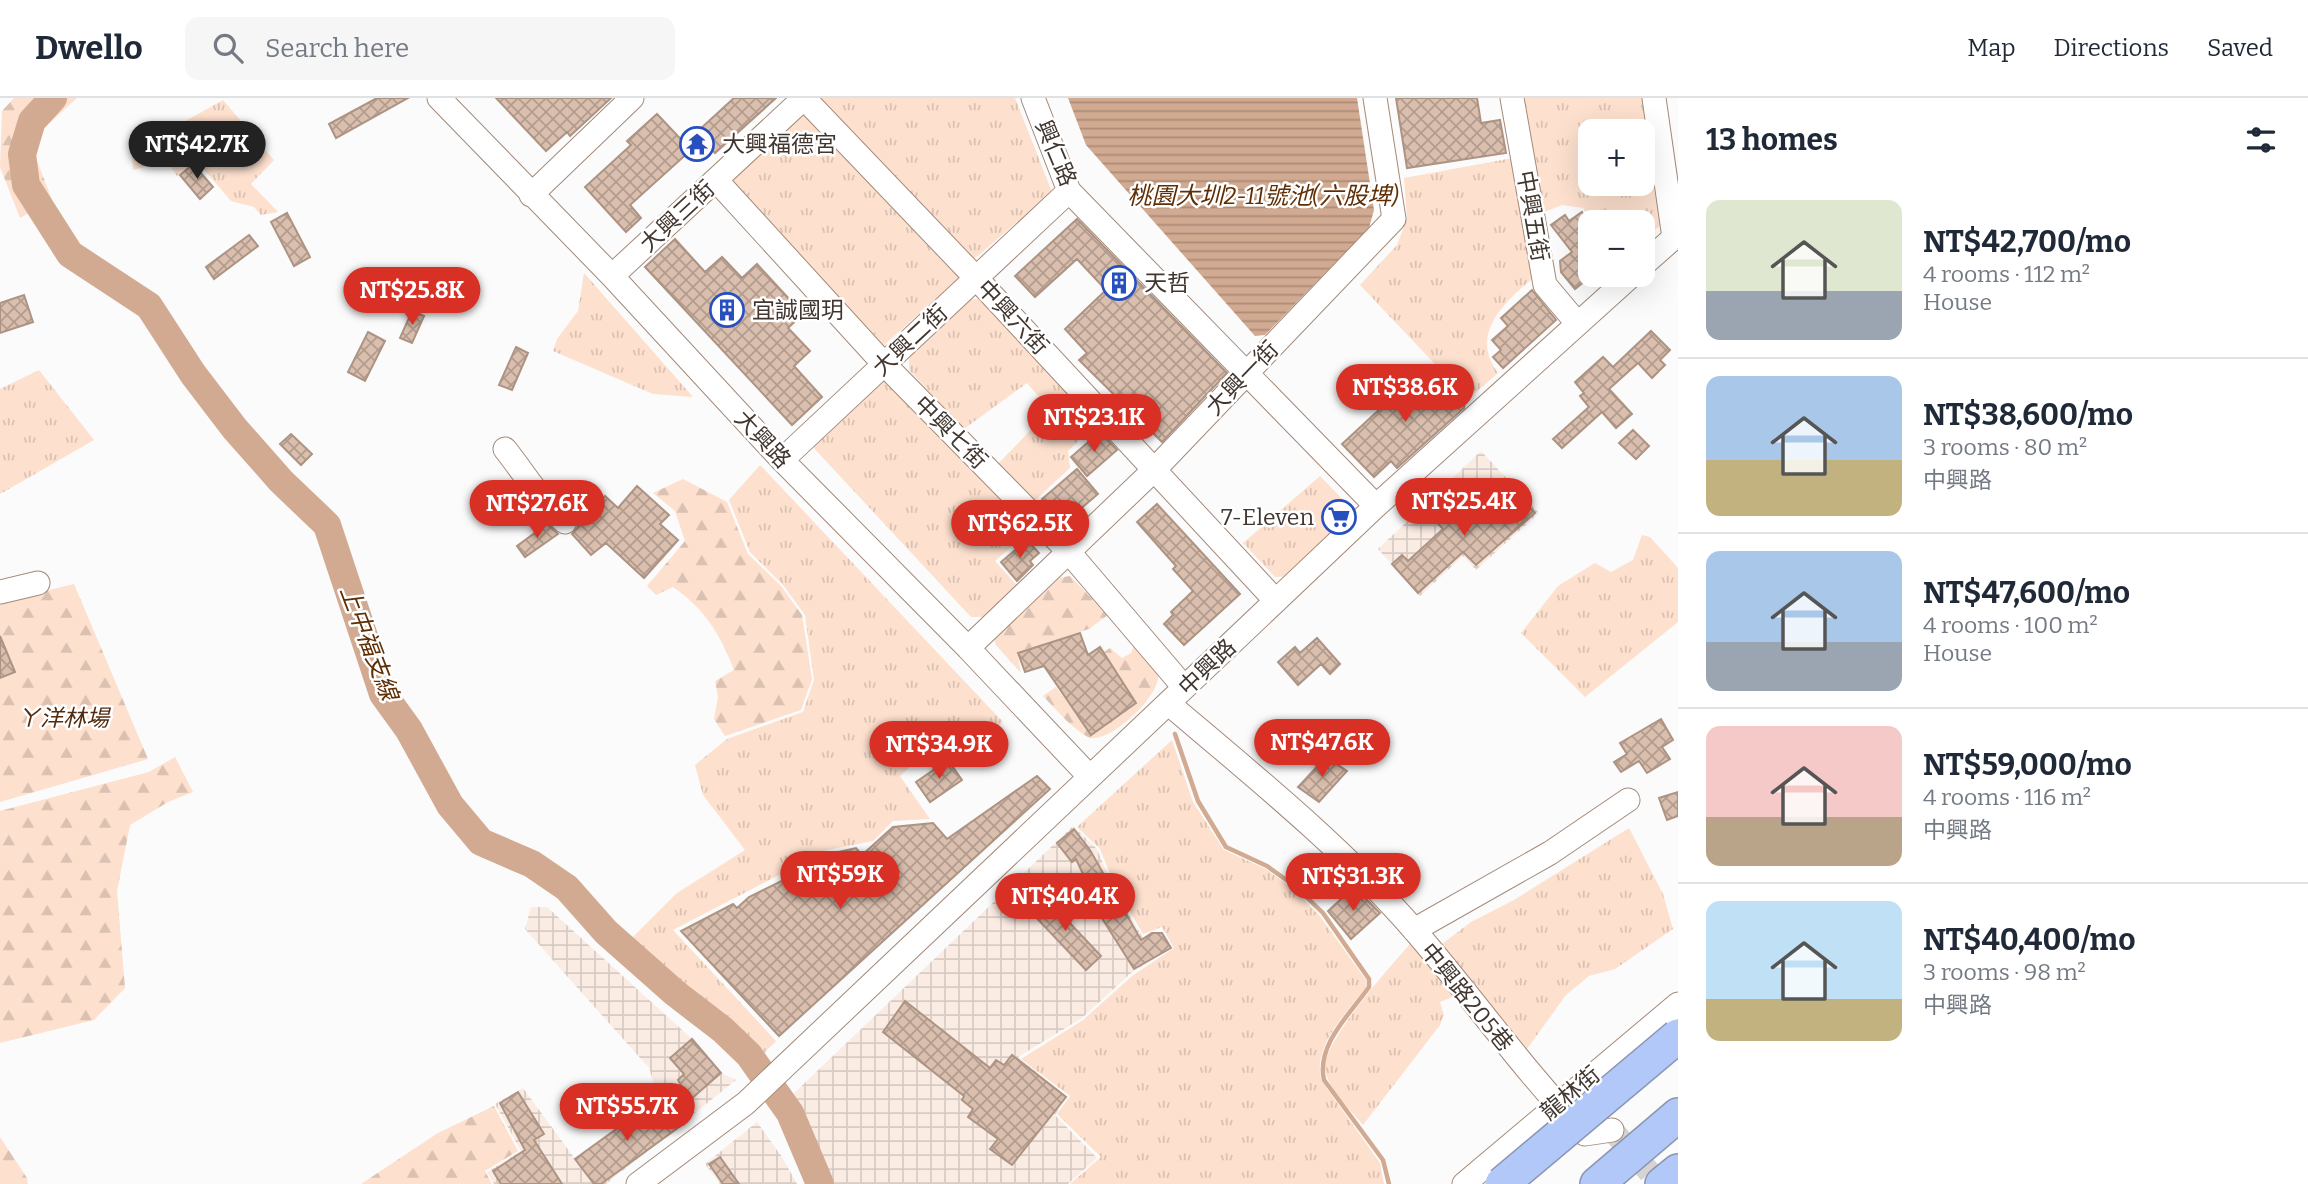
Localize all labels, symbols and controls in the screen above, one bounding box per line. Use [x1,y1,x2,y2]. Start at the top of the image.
search box [185,17,675,80]
text: Dwello [35,28,143,68]
icon: search [209,29,247,67]
text: Search here [265,33,409,64]
text: Map [1967,34,2016,62]
text: Directions [2054,34,2169,62]
text: Saved [2207,34,2273,62]
street label: 興仁路 [1030,116,1082,190]
map controls [1578,119,1655,287]
button: + [1578,119,1655,196]
icon: filters [2242,121,2280,159]
pin: NT$42.7K [125,122,269,181]
text: 13 homes [1706,122,1838,158]
temple icon: 大興福德宮 [678,125,716,163]
text: NT$42.7K [145,130,249,158]
place label: 大興福德宮 [722,130,837,158]
street label: 中興五街 [1511,168,1555,264]
street label: 大興三街 [634,174,720,258]
water label: 桃園大圳2-11號池(六股埤) [1128,182,1399,210]
button: − [1578,210,1655,287]
text: NT$42,700/mo [1923,224,2131,260]
icon: home [1762,228,1846,312]
text: 4 rooms · 112 m² [1923,260,2090,288]
building icon: 天哲 [1100,264,1138,302]
pin: NT$25.8K [340,268,484,327]
place label: 天哲 [1144,269,1190,297]
street label: 中興六街 [971,274,1055,360]
text: NT$25.8K [359,276,465,304]
text: House [1923,288,1992,316]
building icon: 宜誠國玥 [708,291,746,329]
place label: 宜誠國玥 [752,296,844,324]
street label: 大興二街 [867,298,953,382]
street label: 大興一街 [1200,335,1284,421]
pin: NT$38.6K [1333,364,1477,424]
text: NT$38.6K [1352,373,1458,401]
street label: 中興七街 [909,390,993,474]
pin: NT$23.1K [1022,394,1166,454]
text: NT$38,600/mo [1923,397,2133,433]
text: NT$23.1K [1043,403,1145,431]
street label: 大興路 [729,404,797,474]
icon: home [1762,404,1846,488]
text: 3 rooms · 80 m² [1923,433,2087,461]
text: 中興路 [1923,466,1992,494]
pin: NT$25.4K [1392,478,1536,538]
pin: NT$27.6K [465,480,609,540]
text: NT$25.4K [1411,487,1517,515]
text: NT$27.6K [486,489,588,517]
supermarket icon: 7-Eleven [1320,498,1358,536]
pin: NT$62.5K [948,500,1092,560]
place label: 7-Eleven [1221,503,1314,531]
text: NT$62.5K [967,509,1073,537]
text: NT$47,600/mo [1923,575,2130,611]
icon: home [1762,579,1846,663]
water label: 上中福支線 [334,582,405,707]
text: 4 rooms · 100 m² [1923,611,2098,639]
street label: 中興路 [1172,633,1242,701]
text: House [1923,639,1992,667]
park label: ㄚ洋林場 [17,704,112,732]
pin: NT$47.6K [1250,720,1394,779]
pin: NT$34.9K [867,722,1011,781]
text: NT$47.6K [1270,728,1374,756]
text: NT$34.9K [885,730,993,758]
text: NT$59,000/mo [1923,747,2132,783]
icon: home [1762,754,1846,838]
text: 4 rooms · 116 m² [1923,783,2091,811]
text: 中興路 [1923,816,1992,844]
pin: NT$59K [783,852,897,911]
pin: NT$31.3K [1281,854,1425,913]
text: NT$59K [796,860,884,888]
text: NT$31.3K [1302,862,1404,890]
pin: NT$40.4K [993,874,1137,933]
text: NT$40.4K [1011,882,1119,910]
text: NT$40,400/mo [1923,922,2136,958]
icon: home [1762,929,1846,1013]
street label: 中興路205巷 [1415,937,1519,1057]
text: 3 rooms · 98 m² [1923,958,2086,986]
text: 中興路 [1923,991,1992,1019]
street label: 龍林街 [1535,1060,1605,1126]
pin: NT$55.7K [555,1084,699,1143]
text: NT$55.7K [576,1092,678,1120]

